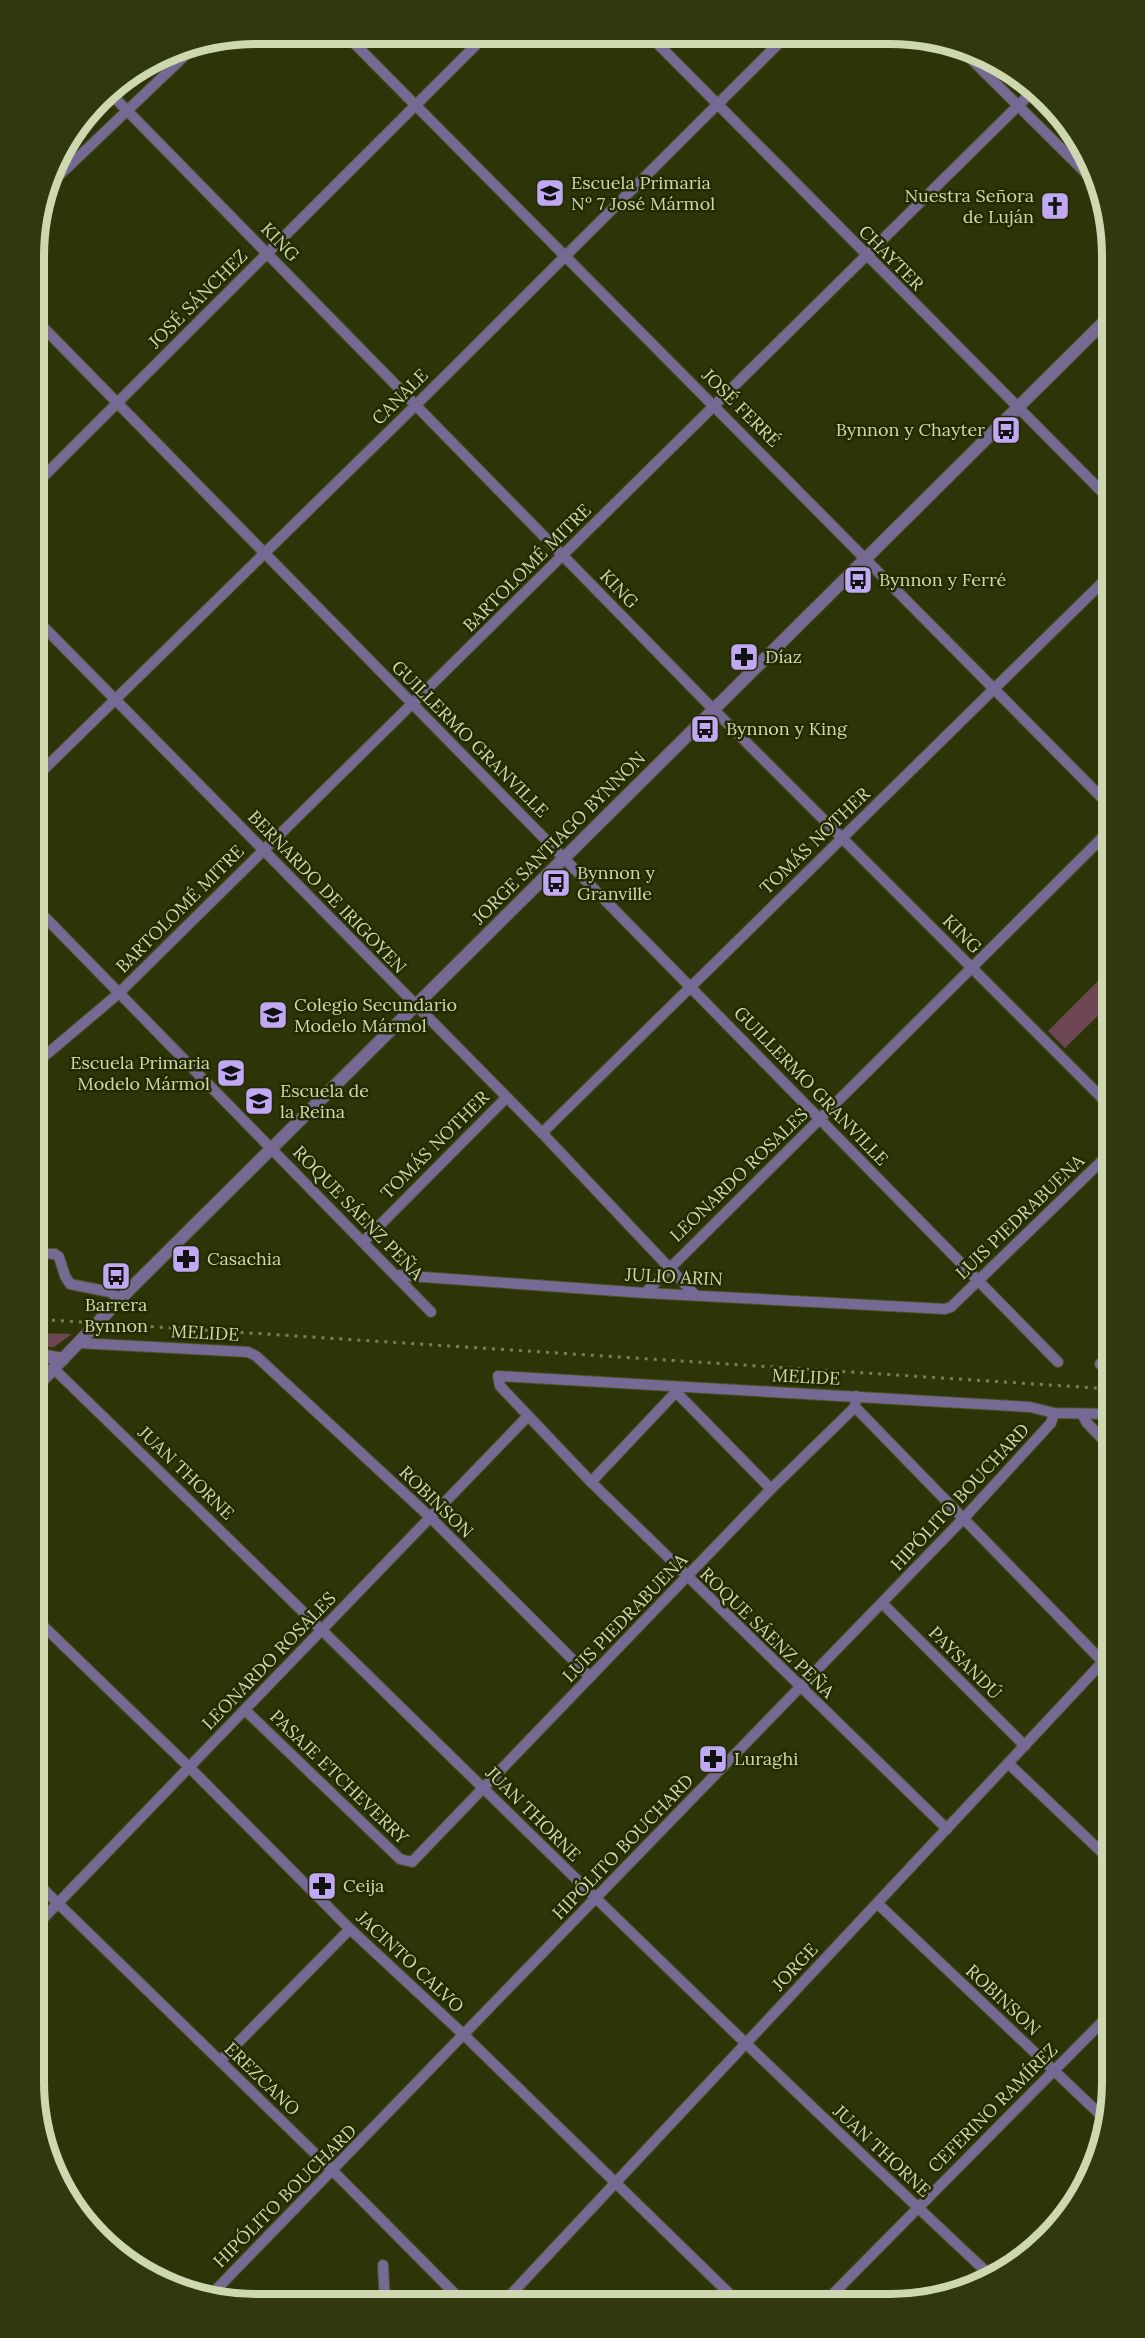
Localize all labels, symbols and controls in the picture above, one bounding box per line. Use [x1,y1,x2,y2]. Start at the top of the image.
place label: Escuela Primaria Nº 7 José Mármol [571,171,715,215]
school or university icon: Escuela Primaria Nº 7 José Mármol [534,177,566,209]
place label: Nuestra Señora de Luján [904,184,1034,228]
church icon: Nuestra Señora de Luján [1039,190,1071,222]
street label: KING [256,217,305,266]
street label: CHAYTER [854,220,929,296]
street label: JOSÉ SÁNCHEZ [143,244,252,354]
street label: JOSÉ FERRÉ [696,363,786,452]
street label: CANALE [367,364,433,430]
bus stop icon: Bynnon y Chayter [990,414,1022,446]
place label: Bynnon y Chayter [836,418,985,441]
street label: BARTOLOMÉ MITRE [458,499,596,637]
street label: KING [595,564,644,613]
bus stop icon: Bynnon y Ferré [842,564,874,596]
place label: Bynnon y Ferré [879,568,1007,591]
pharmacy icon: Díaz [728,641,760,673]
place label: Díaz [765,645,802,668]
street label: GUILLERMO GRANVILLE [387,655,554,822]
bus stop icon: Bynnon y King [689,713,721,745]
place label: Bynnon y King [726,717,848,740]
street label: JORGE SANTIAGO BYNNON [467,746,650,930]
street label: TOMÁS NOTHER [755,782,875,899]
street label: BERNARDO DE IRIGOYEN [243,805,411,978]
street label: BARTOLOMÉ MITRE [111,840,249,978]
place label: Bynnon y Granville [577,861,656,905]
bus stop icon: Bynnon y Granville [540,867,572,899]
street label: KING [938,909,987,958]
place label: Colegio Secundario Modelo Mármol [294,993,457,1037]
school or university icon: Colegio Secundario Modelo Mármol [257,999,289,1031]
street label: GUILLERMO GRANVILLE [729,1001,894,1170]
place label: Escuela Primaria Modelo Mármol [70,1051,210,1095]
school or university icon: Escuela Primaria Modelo Mármol [215,1057,247,1089]
place label: Escuela de la Reina [280,1079,369,1123]
school or university icon: Escuela de la Reina [243,1085,275,1117]
street label: TOMÁS NOTHER [376,1085,494,1204]
street label: LEONARDO ROSALES [665,1103,813,1247]
street label: ROQUE SÁENZ PEÑA [288,1140,429,1285]
street label: LUIS PIEDRABUENA [950,1149,1089,1284]
pharmacy icon: Casachia [170,1243,202,1275]
place label: Casachia [207,1247,281,1270]
bus stop icon: Barrera Bynnon [100,1260,132,1292]
street label: JULIO ARIN [624,1262,723,1291]
place label: Barrera Bynnon [84,1293,148,1337]
street label: MELIDE [170,1319,240,1346]
street label: MELIDE [771,1363,841,1390]
street label: HIPÓLITO BOUCHARD [885,1418,1034,1575]
street label: JUAN THORNE [133,1420,239,1524]
street label: ROBINSON [394,1461,478,1543]
street label: LUIS PIEDRABUENA [557,1548,693,1687]
street label: ROQUE SÁENZ PEÑA [695,1562,840,1703]
street label: LEONARDO ROSALES [197,1587,341,1735]
street label: PAYSANDÚ [924,1621,1007,1704]
street label: PASAJE ETCHEVERRY [265,1705,414,1849]
pharmacy icon: Luraghi [697,1743,729,1775]
place label: Luraghi [734,1747,798,1770]
street label: JUAN THORNE [480,1761,586,1866]
street label: HIPÓLITO BOUCHARD [547,1769,698,1924]
pharmacy icon: Ceija [306,1870,338,1902]
place label: Ceija [343,1874,384,1897]
street label: JACINTO CALVO [351,1905,469,2017]
street label: JORGE [766,1938,822,1996]
street label: ROBINSON [961,1959,1046,2040]
street label: EREZCANO [220,2037,305,2120]
street label: CEFERINO RAMÍREZ [923,2038,1062,2177]
street label: JUAN THORNE [828,2099,936,2202]
street label: HIPÓLITO BOUCHARD [208,2119,361,2272]

